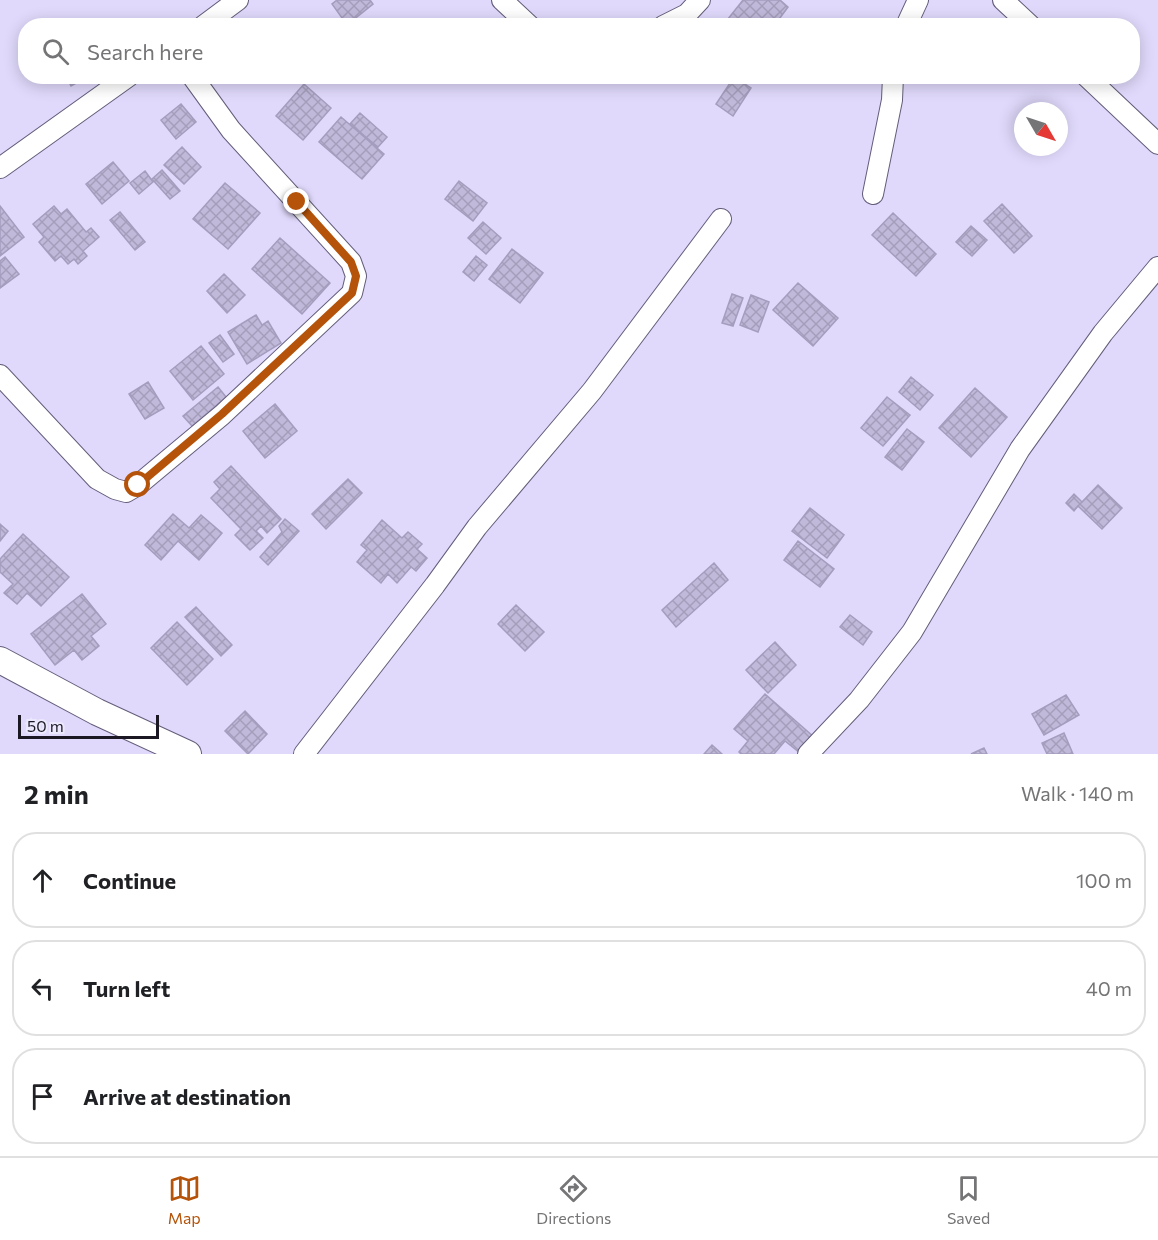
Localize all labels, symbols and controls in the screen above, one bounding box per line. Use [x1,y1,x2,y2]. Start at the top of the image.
search box [18,18,1140,84]
icon: search [39,35,72,68]
text: Search here [87,38,203,65]
north arrow [1014,102,1068,156]
route end [283,188,309,214]
route start [124,471,150,497]
scale bar [18,712,159,740]
text: 50 m [27,716,64,735]
text: 2 min [24,778,89,809]
text: Walk · 140 m [1021,781,1134,805]
icon: ahead [26,864,59,897]
text: Continue [83,867,176,894]
text: 100 m [1076,868,1132,892]
icon: left [26,972,59,1005]
text: Turn left [83,975,170,1002]
text: 40 m [1086,976,1132,1000]
icon: arrive [26,1080,59,1113]
text: Arrive at destination [83,1083,291,1110]
tab: Map [168,1172,201,1227]
tab: Directions [536,1172,611,1227]
tab: Saved [947,1172,990,1227]

